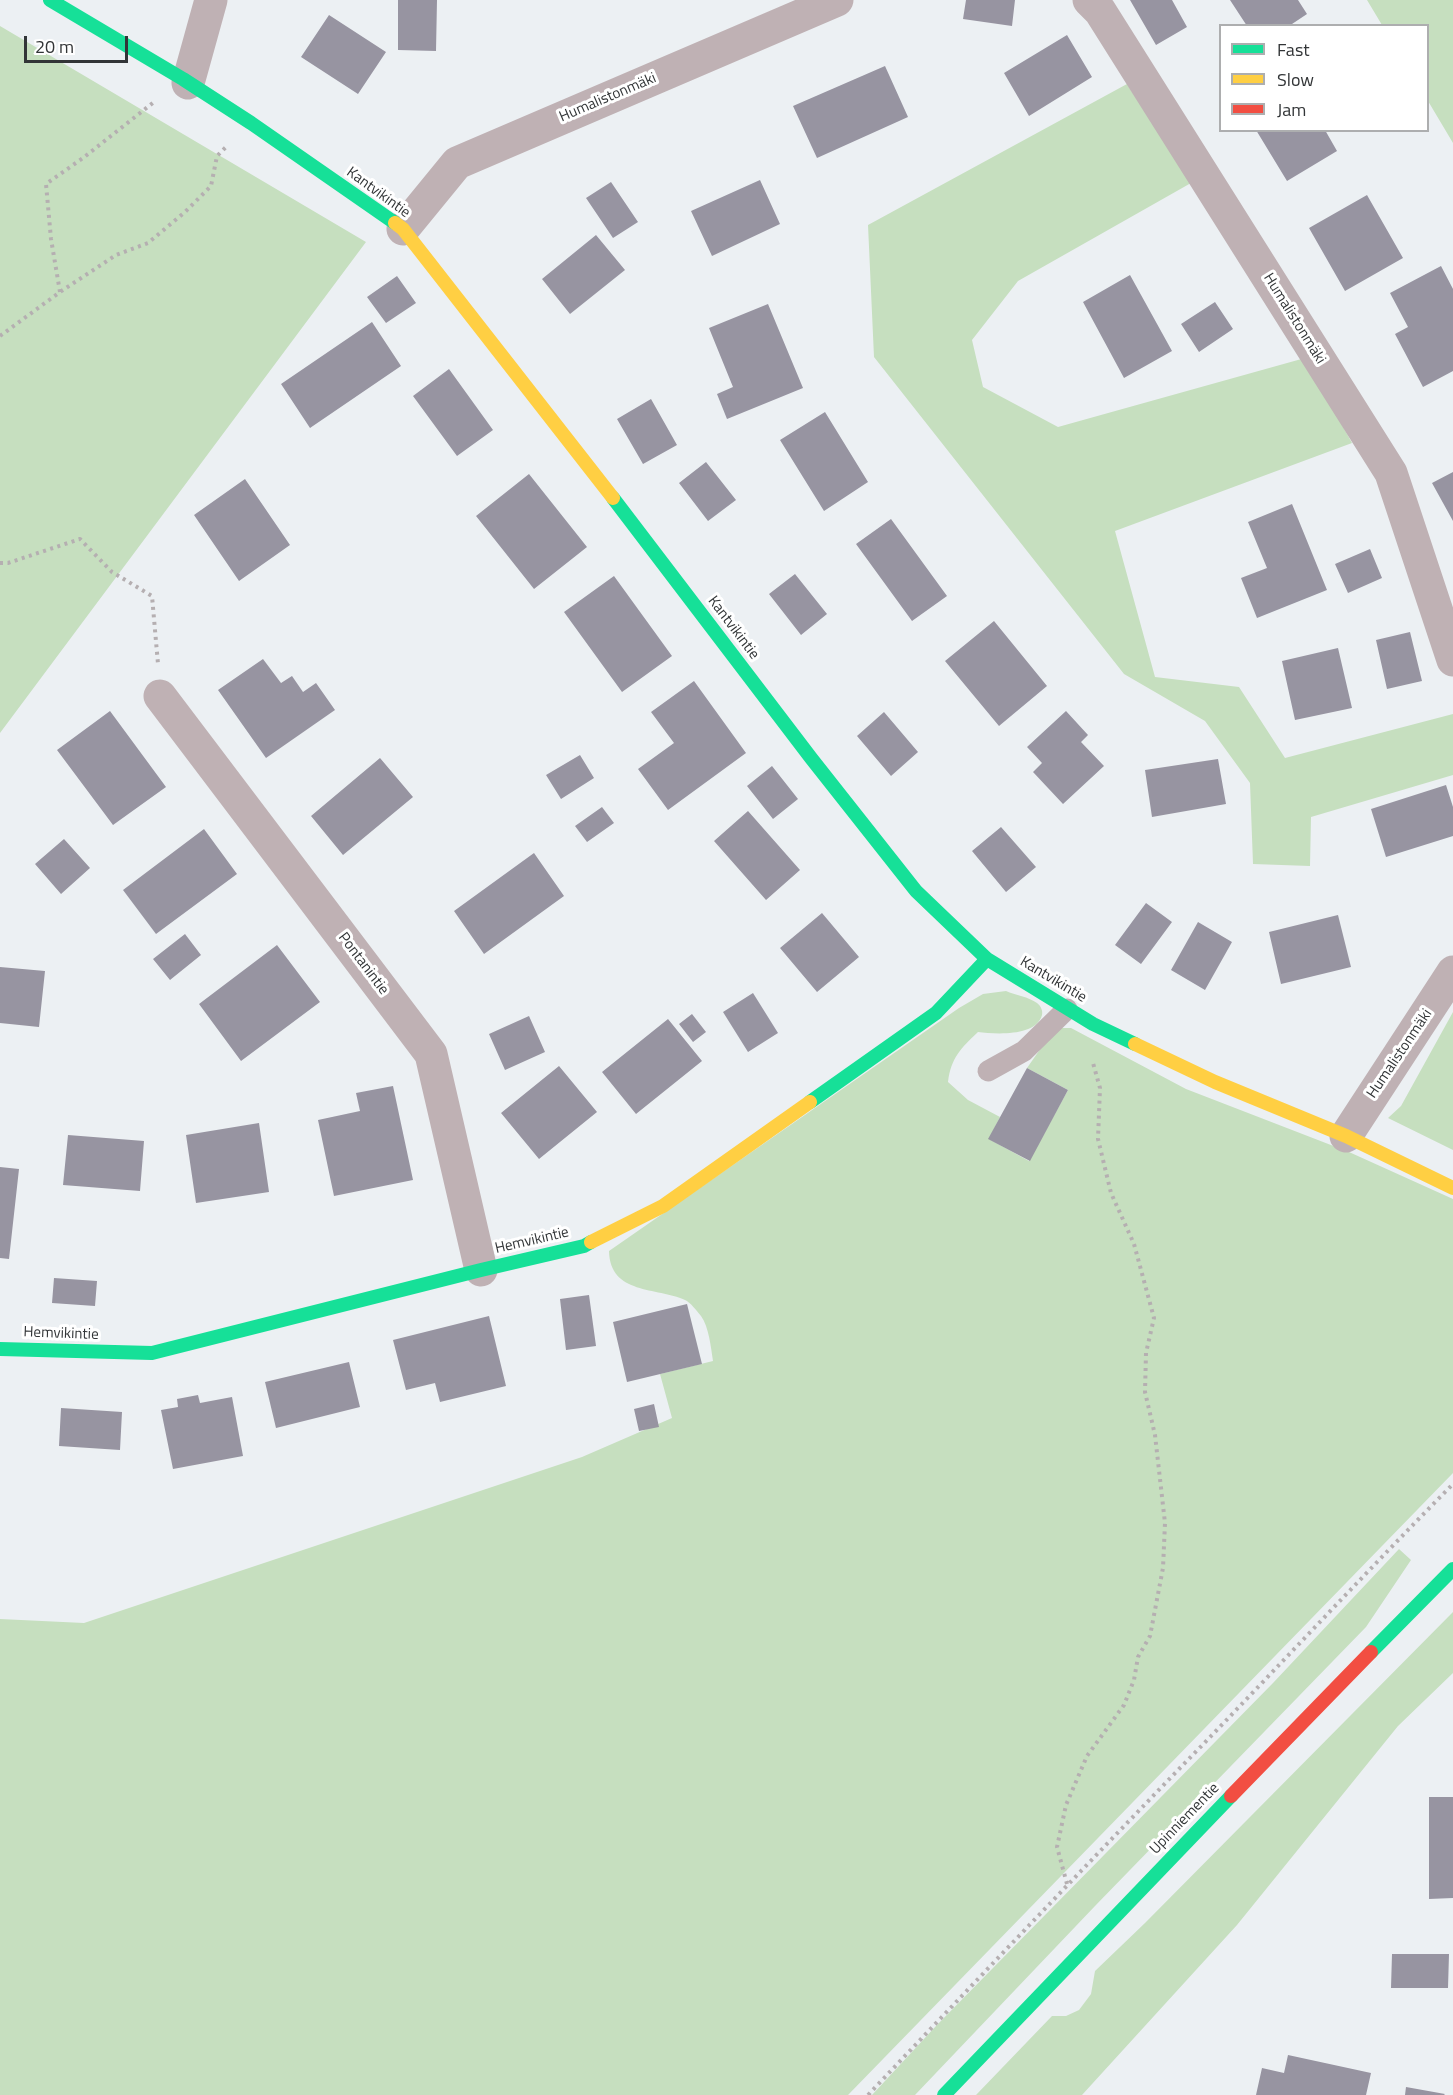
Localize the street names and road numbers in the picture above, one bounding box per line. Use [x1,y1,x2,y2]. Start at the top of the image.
street label: Humalistonmäki [557,69,659,127]
street label: Kantvikintie [343,164,413,222]
street label: Humalistonmäki [1259,270,1329,368]
street label: Kantvikintie [703,593,763,663]
street label: Pontanintie [334,929,392,999]
street label: Kantvikintie [1016,953,1090,1007]
street label: Humalistonmäki [1364,1006,1436,1102]
street label: Hemvikintie [493,1224,571,1258]
street label: Hemvikintie [23,1324,99,1344]
street label: Upinniementie [1147,1780,1223,1858]

